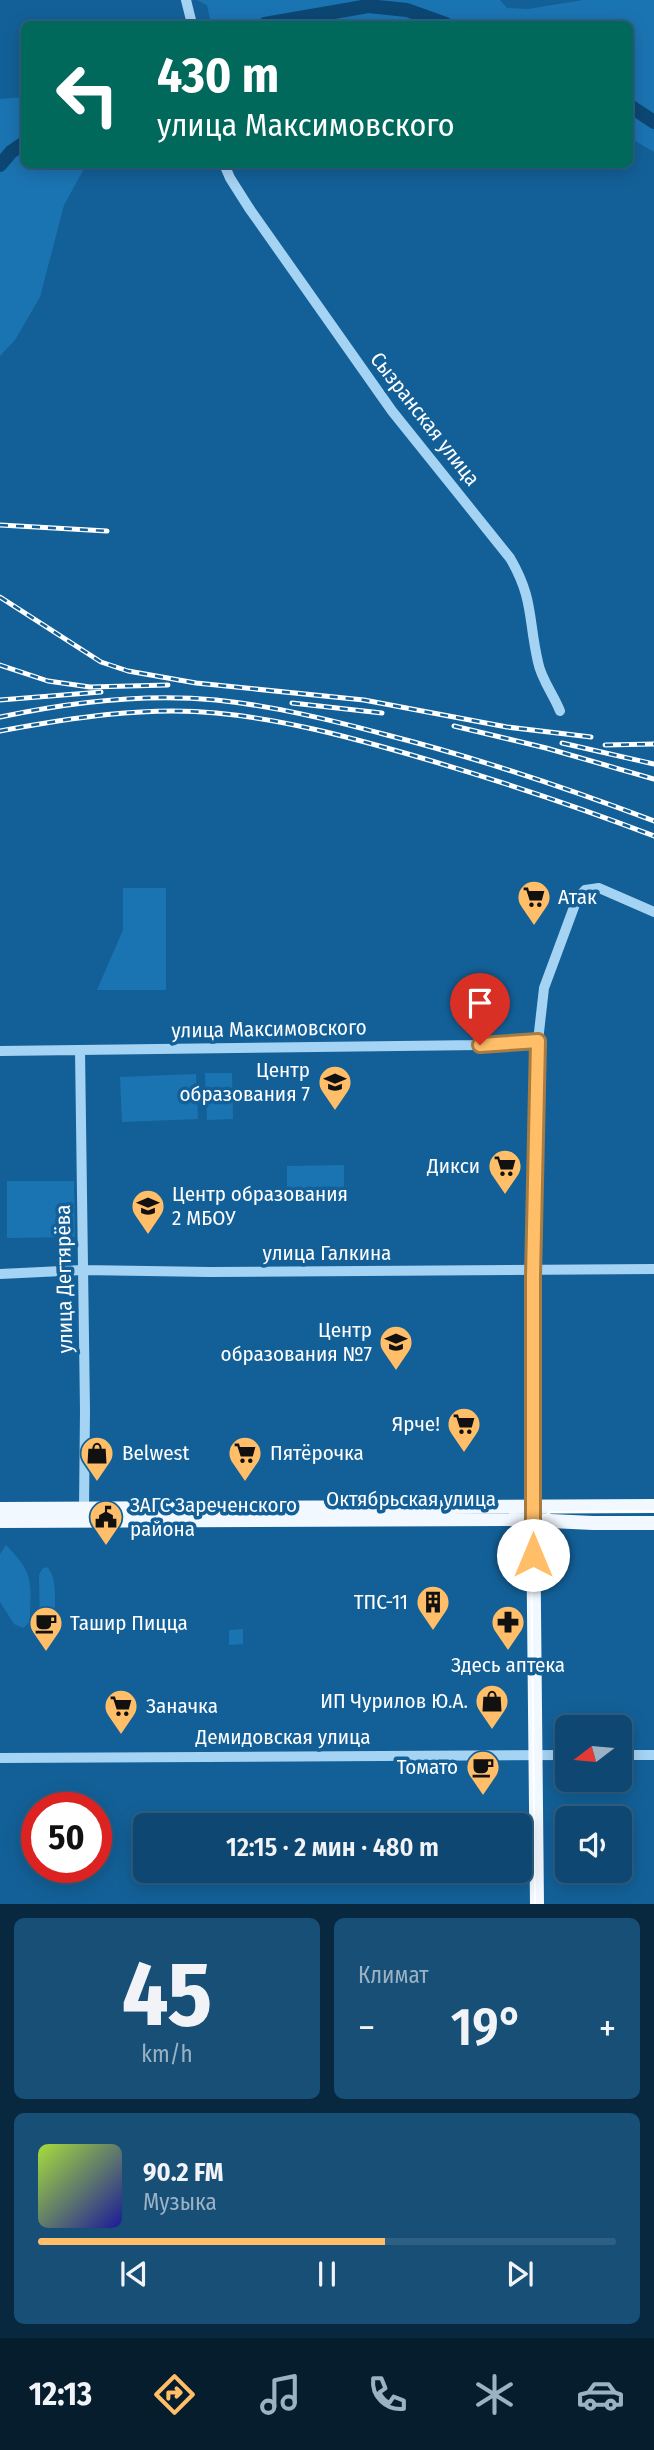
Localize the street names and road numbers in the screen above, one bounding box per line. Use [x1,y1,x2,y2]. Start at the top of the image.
street label: Сызранская улица [365,347,485,491]
street label: улица Максимовского [171,1014,367,1044]
street label: улица Дегтярёва [50,1204,78,1354]
street label: улица Галкина [263,1240,391,1266]
street label: Октябрьская улица [326,1486,496,1512]
street label: Демидовская улица [195,1724,370,1750]

